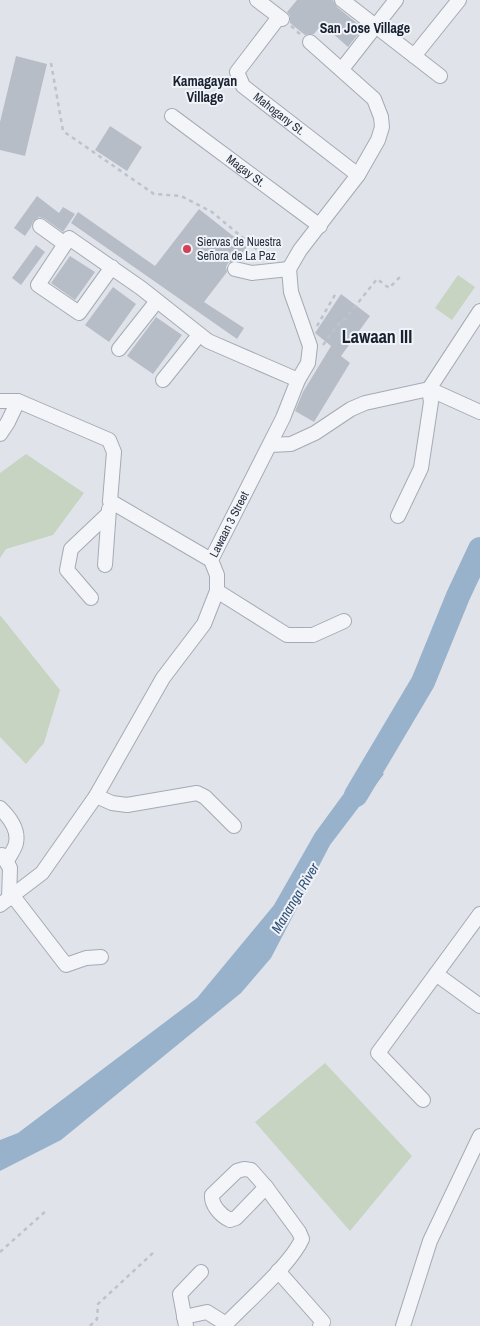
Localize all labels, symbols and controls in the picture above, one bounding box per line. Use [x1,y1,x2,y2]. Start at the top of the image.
district label: San Jose Village [320,19,410,37]
district label: Kamagayan Village [173,72,237,106]
street label: Mahogany St. [250,89,308,139]
street label: Magay St. [223,151,268,191]
place label: Siervas de Nuestra Señora de La Paz [197,234,282,264]
marker: Siervas de Nuestra Señora de La Paz [181,243,193,255]
district label: Lawaan III [342,324,412,349]
street label: Lawaan 3 Street [206,488,253,560]
water label: Mananga River [267,859,324,936]

